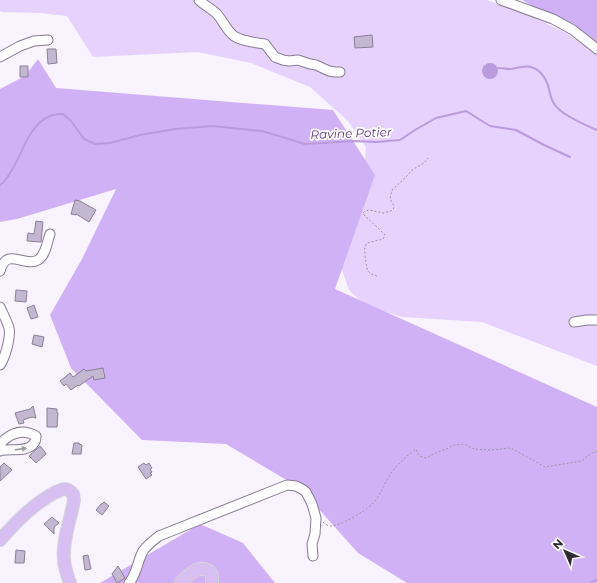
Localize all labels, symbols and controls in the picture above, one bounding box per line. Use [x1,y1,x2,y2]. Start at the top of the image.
water label: Ravine Potier [310,124,392,142]
one-way arrow [15,446,27,452]
north arrow [545,531,585,571]
text: N [550,536,566,552]

